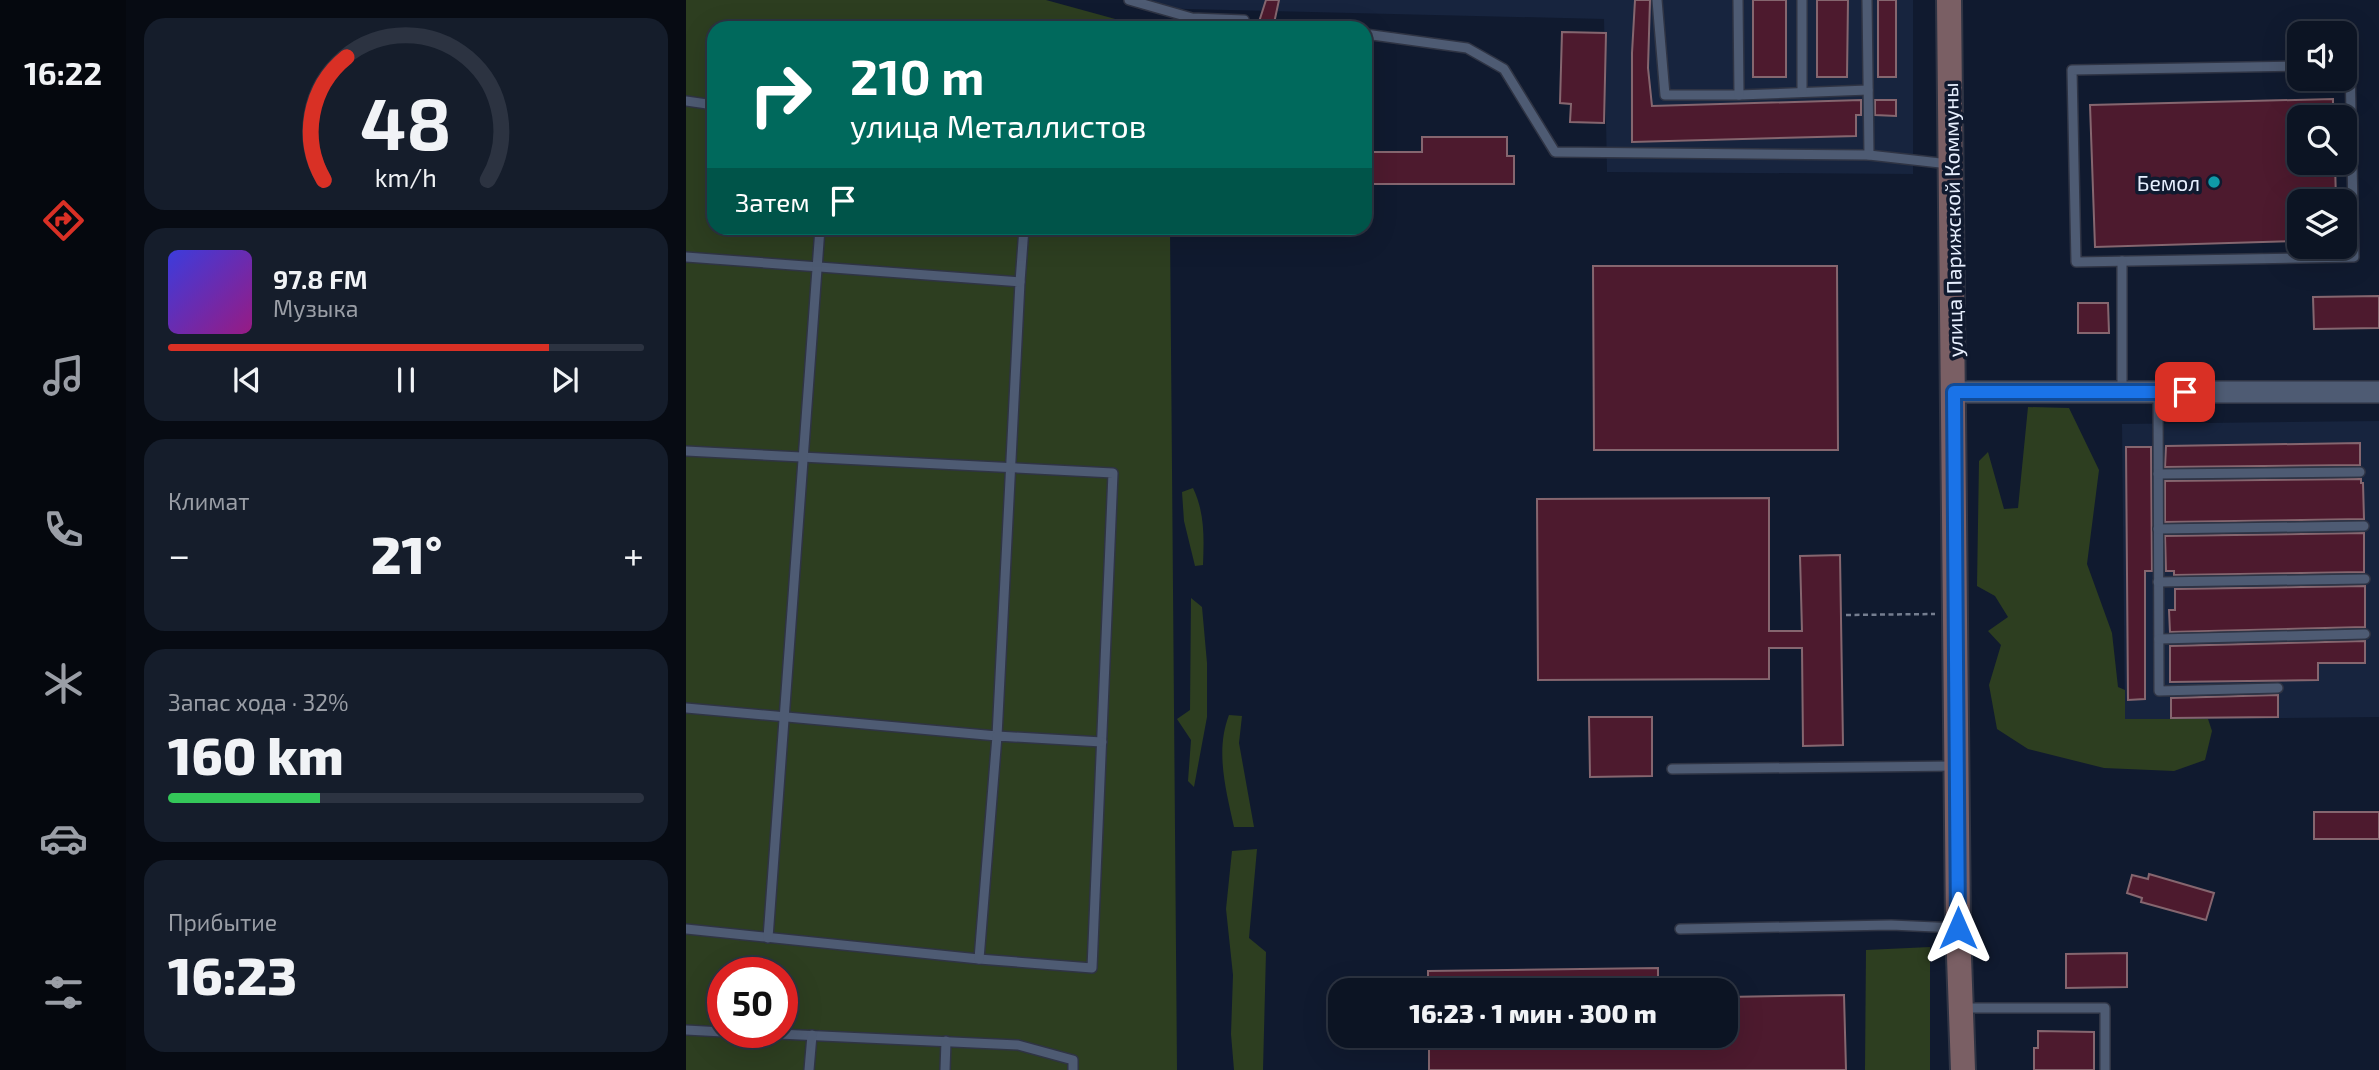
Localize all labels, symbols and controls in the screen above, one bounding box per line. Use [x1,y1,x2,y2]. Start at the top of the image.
map controls [2287,21,2357,259]
button: sound [2287,21,2357,91]
text: 210 m [850,46,984,105]
icon: right [735,49,826,140]
text: 16:22 [24,53,102,91]
text: 48 [360,78,452,166]
street label: улица Парижской Коммуны [1937,82,1968,358]
button: search [2287,105,2357,175]
text: улица Металлистов [850,106,1146,144]
text: km/h [375,162,437,192]
place label: Бемол [2137,170,2200,195]
marker: Бемол [2206,174,2222,190]
icon: arrive [824,182,862,220]
text: Затем [735,186,810,217]
button: layers [2287,189,2357,259]
icon: directions [39,196,88,245]
text: 97.8 FM [273,263,367,294]
text: Музыка [273,294,358,322]
icon: music [39,351,88,400]
icon: previous [228,361,266,399]
icon: pause [387,361,425,399]
icon: next [546,361,584,399]
pin [2155,362,2215,422]
icon: arrive [2166,373,2204,411]
text: Климат [168,487,249,515]
icon: phone [39,505,88,554]
text: 21° [371,522,442,584]
text: − [168,531,190,577]
text: + [623,531,644,577]
icon: climate [39,659,88,708]
text: Запас хода · 32% [168,688,349,716]
text: 160 km [168,723,344,785]
icon: car [39,814,88,863]
position arrow [1921,891,1995,965]
text: Прибытие [168,908,277,936]
text: 16:23 [168,943,297,1005]
speed limit sign: 50 [707,957,798,1048]
icon: filters [39,968,88,1017]
text: 16:23 · 1 мин · 300 m [1409,997,1657,1028]

